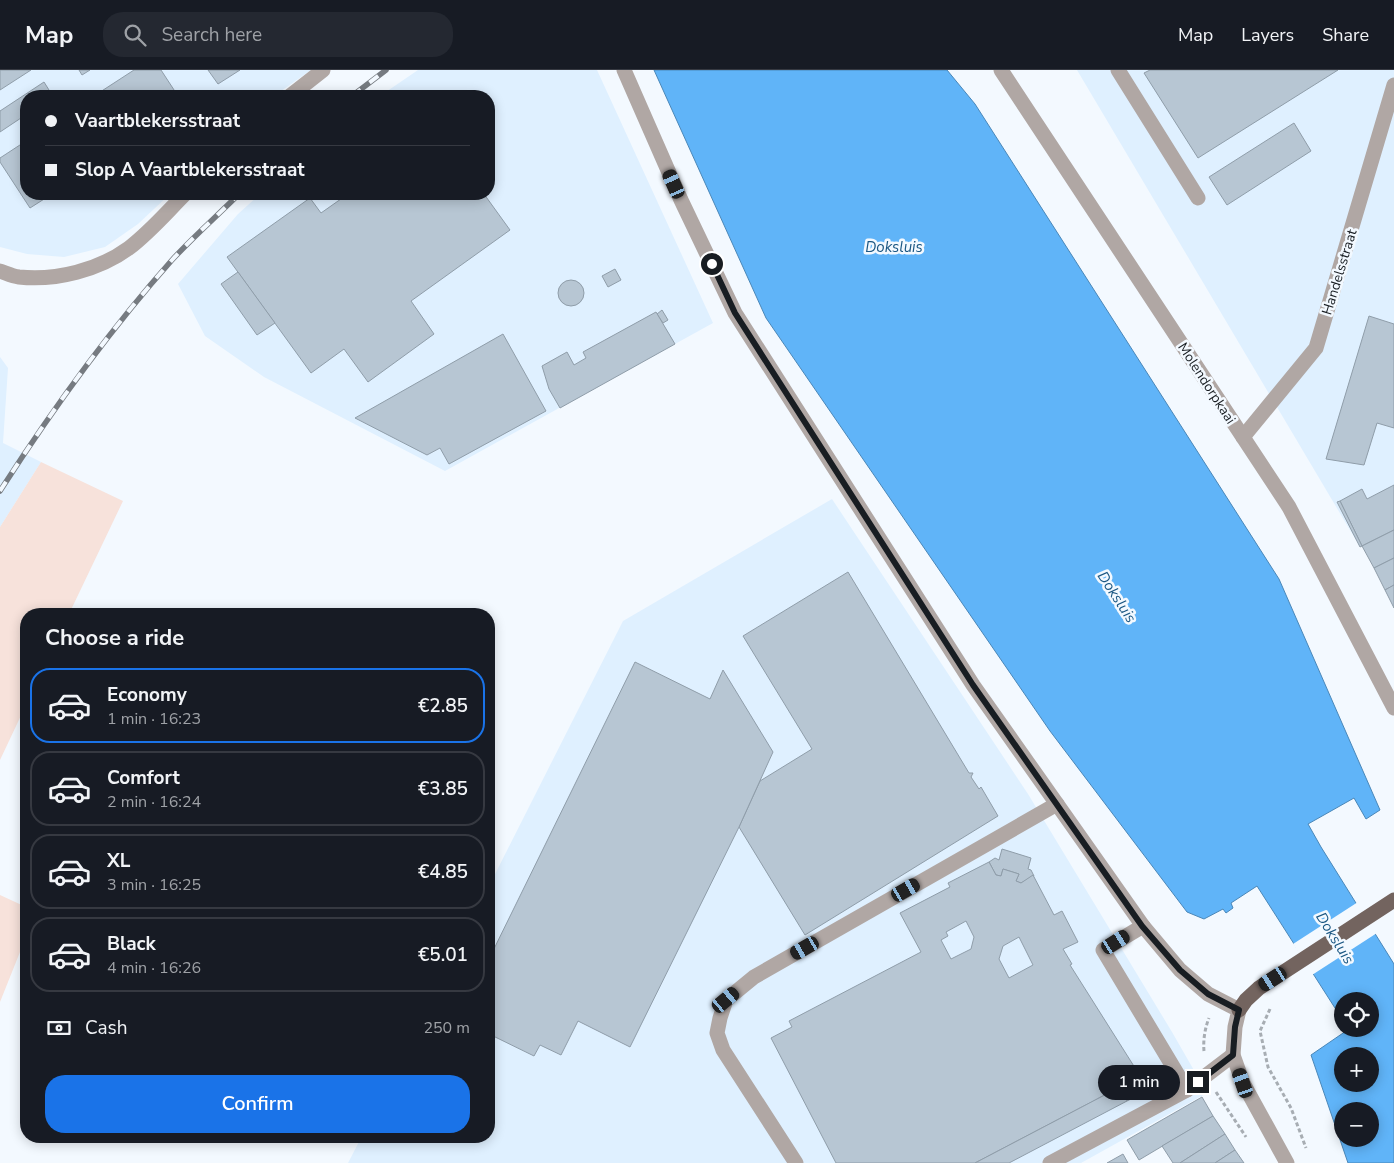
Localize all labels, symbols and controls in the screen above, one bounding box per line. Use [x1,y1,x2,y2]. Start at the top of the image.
search box [103,12,453,57]
text: Map [25,19,73,51]
icon: search [121,21,149,49]
text: Search here [161,22,262,48]
text: Map [1178,23,1213,47]
text: Layers [1241,23,1294,47]
text: Share [1322,23,1369,47]
text: Vaartblekersstraat [75,108,240,134]
text: Slop A Vaartblekersstraat [75,157,305,183]
car [661,167,686,201]
street label: Handelsstraat [1317,227,1362,317]
water label: Doksluis [865,237,923,257]
route start [701,253,723,275]
street label: Molendorpkaai [1173,339,1240,428]
water label: Doksluis [1093,567,1141,627]
text: Choose a ride [45,623,184,653]
text: Economy [107,682,187,708]
icon: car [47,683,92,728]
text: €2.85 [418,693,468,719]
text: 1 min · 16:23 [107,708,201,730]
text: Comfort [107,765,180,791]
icon: car [47,766,92,811]
text: €3.85 [418,776,468,802]
text: 2 min · 16:24 [107,791,201,813]
text: XL [107,848,130,874]
icon: car [47,849,92,894]
text: €4.85 [418,859,468,885]
text: 3 min · 16:25 [107,874,201,896]
car [889,876,922,904]
water label: Doksluis [1311,908,1359,968]
car [1099,928,1132,956]
text: Black [107,931,156,957]
icon: car [47,932,92,977]
car [788,934,821,962]
text: €5.01 [418,942,468,968]
text: 4 min · 16:26 [107,957,201,979]
car [1256,965,1289,993]
car [709,985,742,1015]
map controls [1334,992,1379,1147]
button: locate [1334,992,1379,1037]
icon: cash [45,1014,73,1042]
text: Cash [85,1015,127,1041]
text: 250 m [423,1017,470,1039]
button: + [1334,1047,1379,1092]
callout: 1 min [1098,1064,1180,1100]
car [1231,1066,1254,1100]
text: 1 min [1119,1071,1159,1093]
route end [1187,1071,1209,1093]
button: Confirm [45,1075,470,1133]
button: − [1334,1102,1379,1147]

